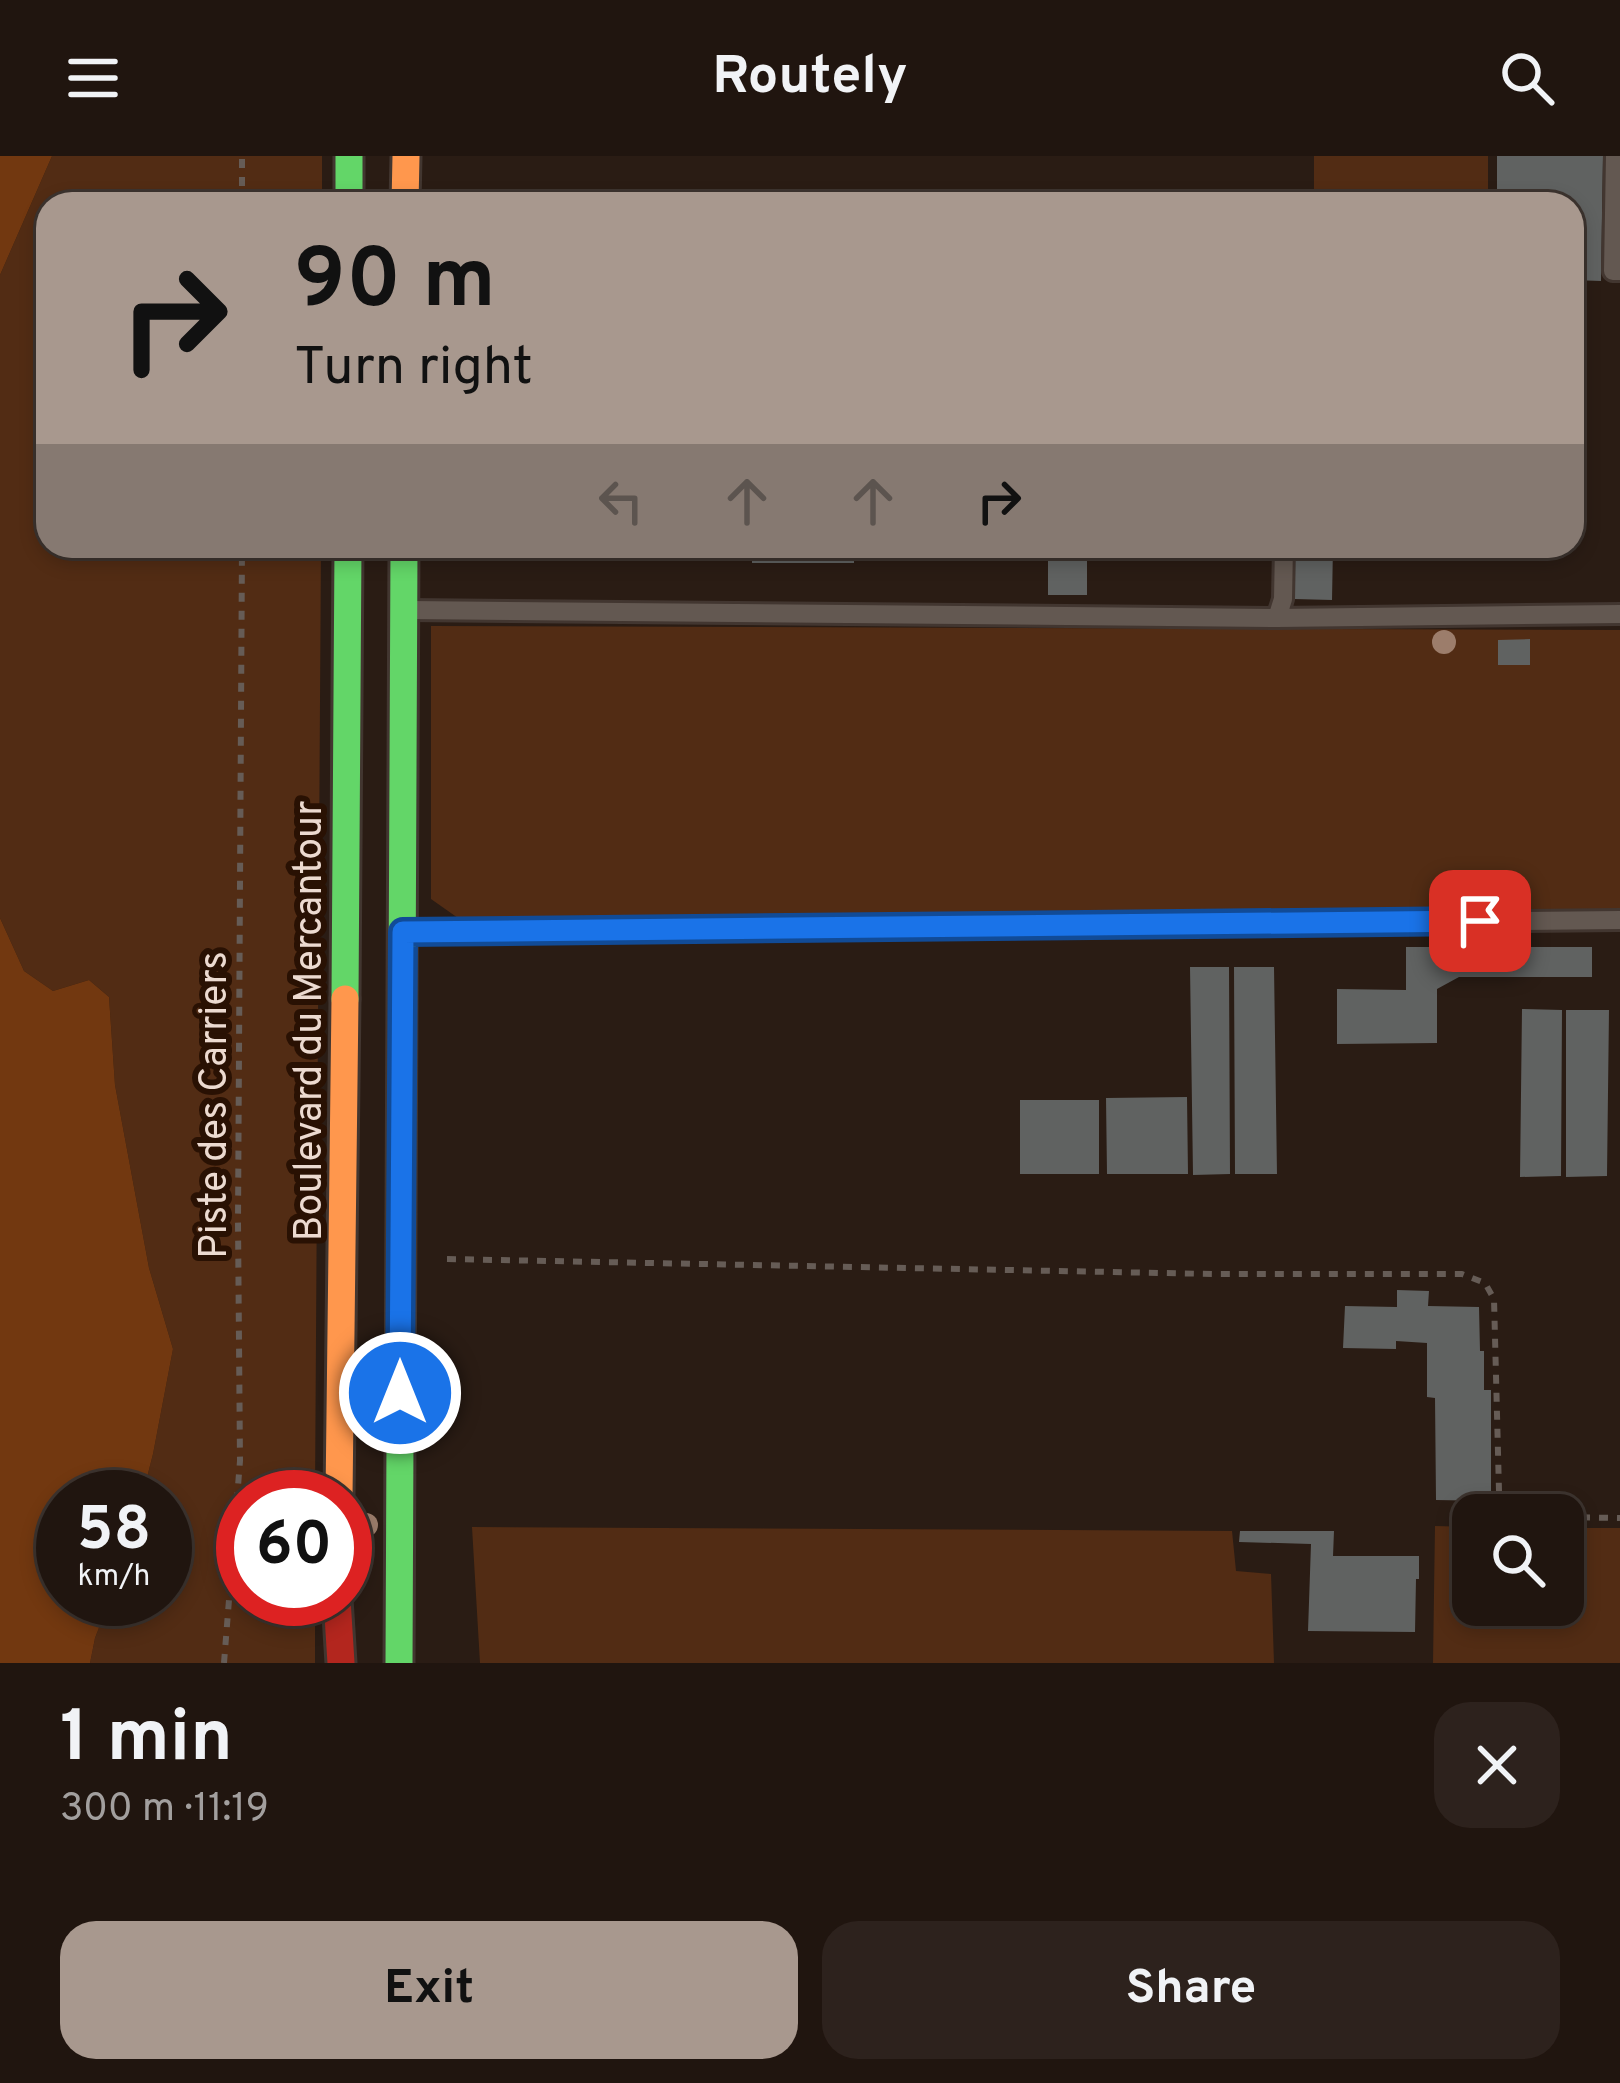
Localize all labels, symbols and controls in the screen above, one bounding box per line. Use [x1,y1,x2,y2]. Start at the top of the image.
text: Routely [712,44,908,113]
icon: menu [60,45,126,111]
icon: search [1494,45,1560,111]
text: 90 m [294,231,496,337]
icon: right [96,240,252,396]
text: Turn right [294,335,533,404]
icon: left [588,468,654,534]
icon: ahead [714,468,780,534]
icon: ahead [840,468,906,534]
icon: right [966,468,1032,534]
street label: Boulevard du Mercantour [287,801,336,1241]
pin [1429,870,1531,972]
icon: arrive [1447,888,1513,954]
street label: Piste des Carriers [192,951,241,1259]
position arrow [337,1330,463,1456]
speed limit sign: 60 [216,1470,372,1626]
map controls [1452,1494,1584,1626]
button: search [1452,1494,1584,1626]
text: 58 [77,1495,151,1571]
text: km/h [78,1559,150,1596]
text: 1 min [60,1695,233,1787]
button: close [1434,1702,1560,1828]
text: 300 m · 11:19 [60,1786,269,1835]
button: Exit [60,1921,798,2059]
button: Share [822,1921,1560,2059]

